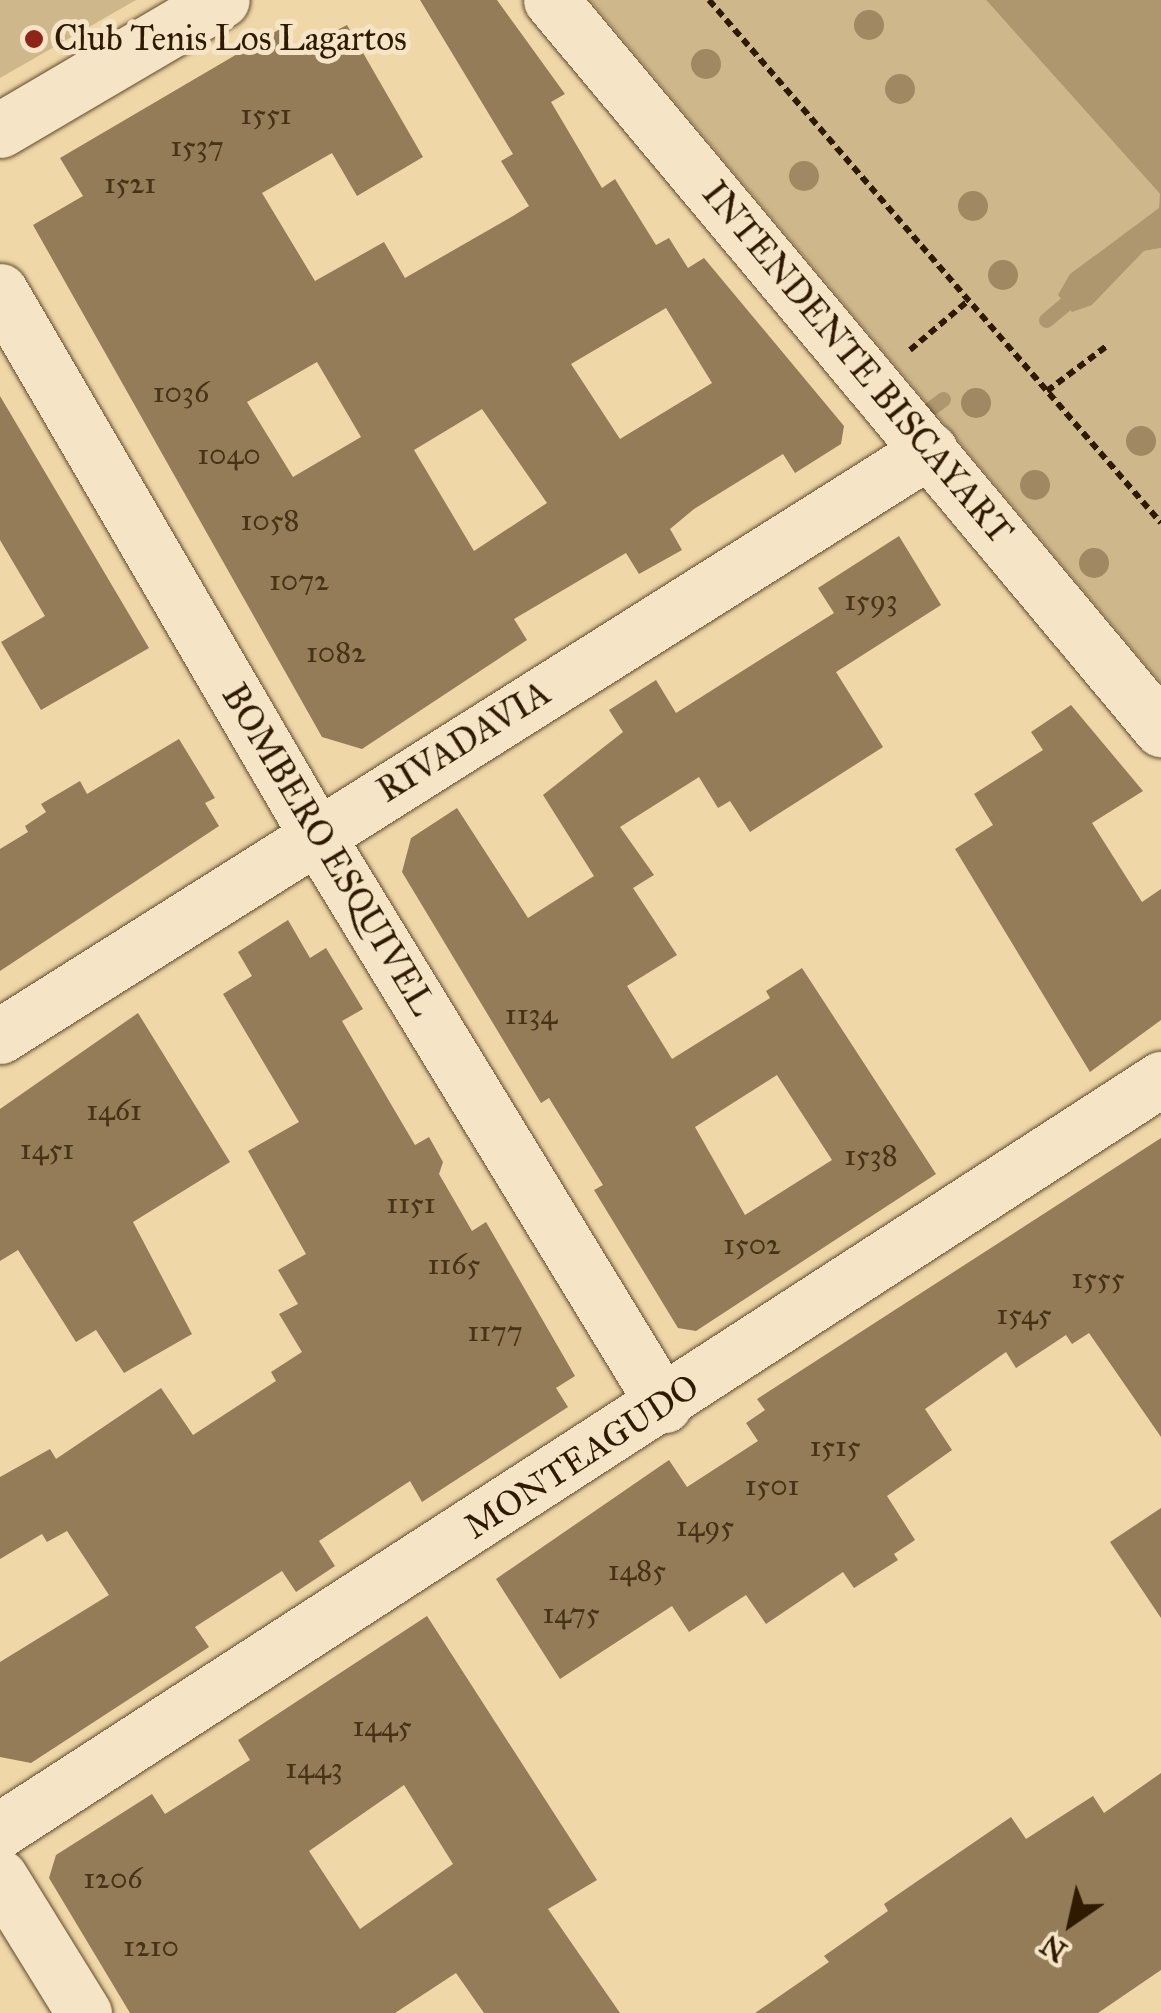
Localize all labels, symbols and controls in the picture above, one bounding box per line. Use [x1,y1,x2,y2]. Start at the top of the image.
place label: Club Tenis Los Lagartos [54,18,407,60]
marker: Club Tenis Los Lagartos [23,28,45,50]
house number: 1551 [240,96,292,132]
house number: 1537 [170,128,224,164]
house number: 1521 [104,165,156,201]
street label: INTENDENTE BISCAYART [693,173,1021,553]
house number: 1036 [153,374,209,410]
house number: 1040 [197,436,261,472]
house number: 1058 [240,502,300,538]
house number: 1072 [269,562,329,598]
house number: 1593 [844,582,898,618]
house number: 1082 [306,634,366,670]
street label: RIVADAVIA [370,672,558,812]
street label: BOMBERO ESQUIVEL [212,677,444,1023]
house number: 1134 [505,996,557,1032]
house number: 1461 [86,1092,142,1128]
house number: 1451 [20,1131,74,1167]
house number: 1538 [844,1137,898,1173]
house number: 1151 [386,1185,436,1221]
house number: 1502 [723,1226,781,1262]
house number: 1165 [428,1246,480,1282]
house number: 1555 [1071,1260,1125,1296]
house number: 1545 [996,1296,1052,1332]
house number: 1177 [467,1313,523,1349]
street label: MONTEAGUDO [457,1366,707,1548]
house number: 1515 [809,1428,861,1464]
house number: 1501 [745,1467,799,1503]
house number: 1495 [676,1508,734,1544]
house number: 1485 [608,1552,666,1588]
house number: 1475 [542,1595,600,1631]
house number: 1445 [352,1708,412,1744]
house number: 1443 [285,1750,343,1786]
house number: 1206 [83,1860,143,1896]
north arrow [1021,1873,1121,1973]
text: N [1034,1927,1074,1969]
house number: 1210 [123,1928,179,1964]

